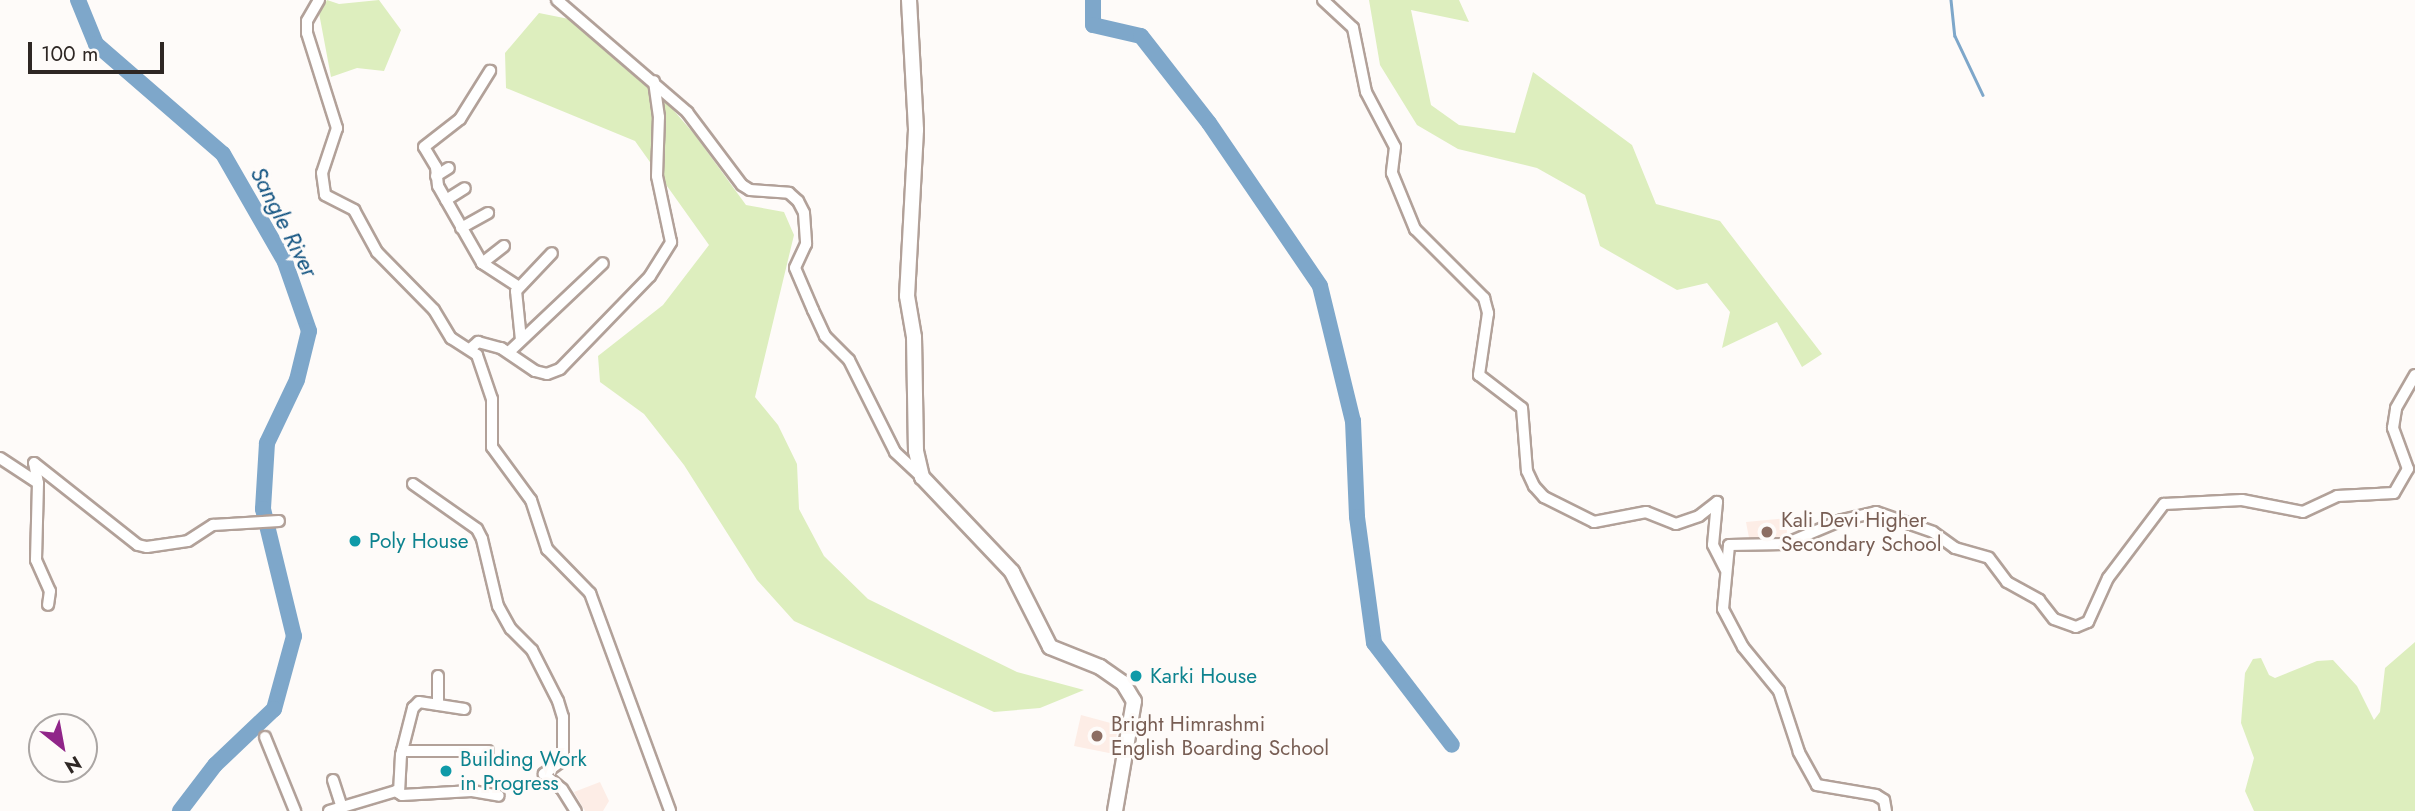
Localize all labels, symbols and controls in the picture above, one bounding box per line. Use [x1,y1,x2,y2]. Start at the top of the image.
scale bar [32,28,168,72]
text: 100 m [41,39,98,69]
water label: Sangle River [244,162,324,282]
place label: Kali Devi Higher Secondary School [1781,507,1942,557]
marker: Kali Devi Higher Secondary School [1759,524,1775,540]
place label: Poly House [369,528,468,554]
marker: Poly House [347,533,363,549]
place label: Karki House [1150,663,1257,689]
marker: Karki House [1128,668,1144,684]
place label: Bright Himrashmi English Boarding School [1111,711,1329,761]
north arrow [28,713,98,783]
marker: Bright Himrashmi English Boarding School [1089,728,1105,744]
place label: Building Work in Progress [460,746,587,796]
text: N [60,749,86,780]
marker: Building Work in Progress [438,763,454,779]

